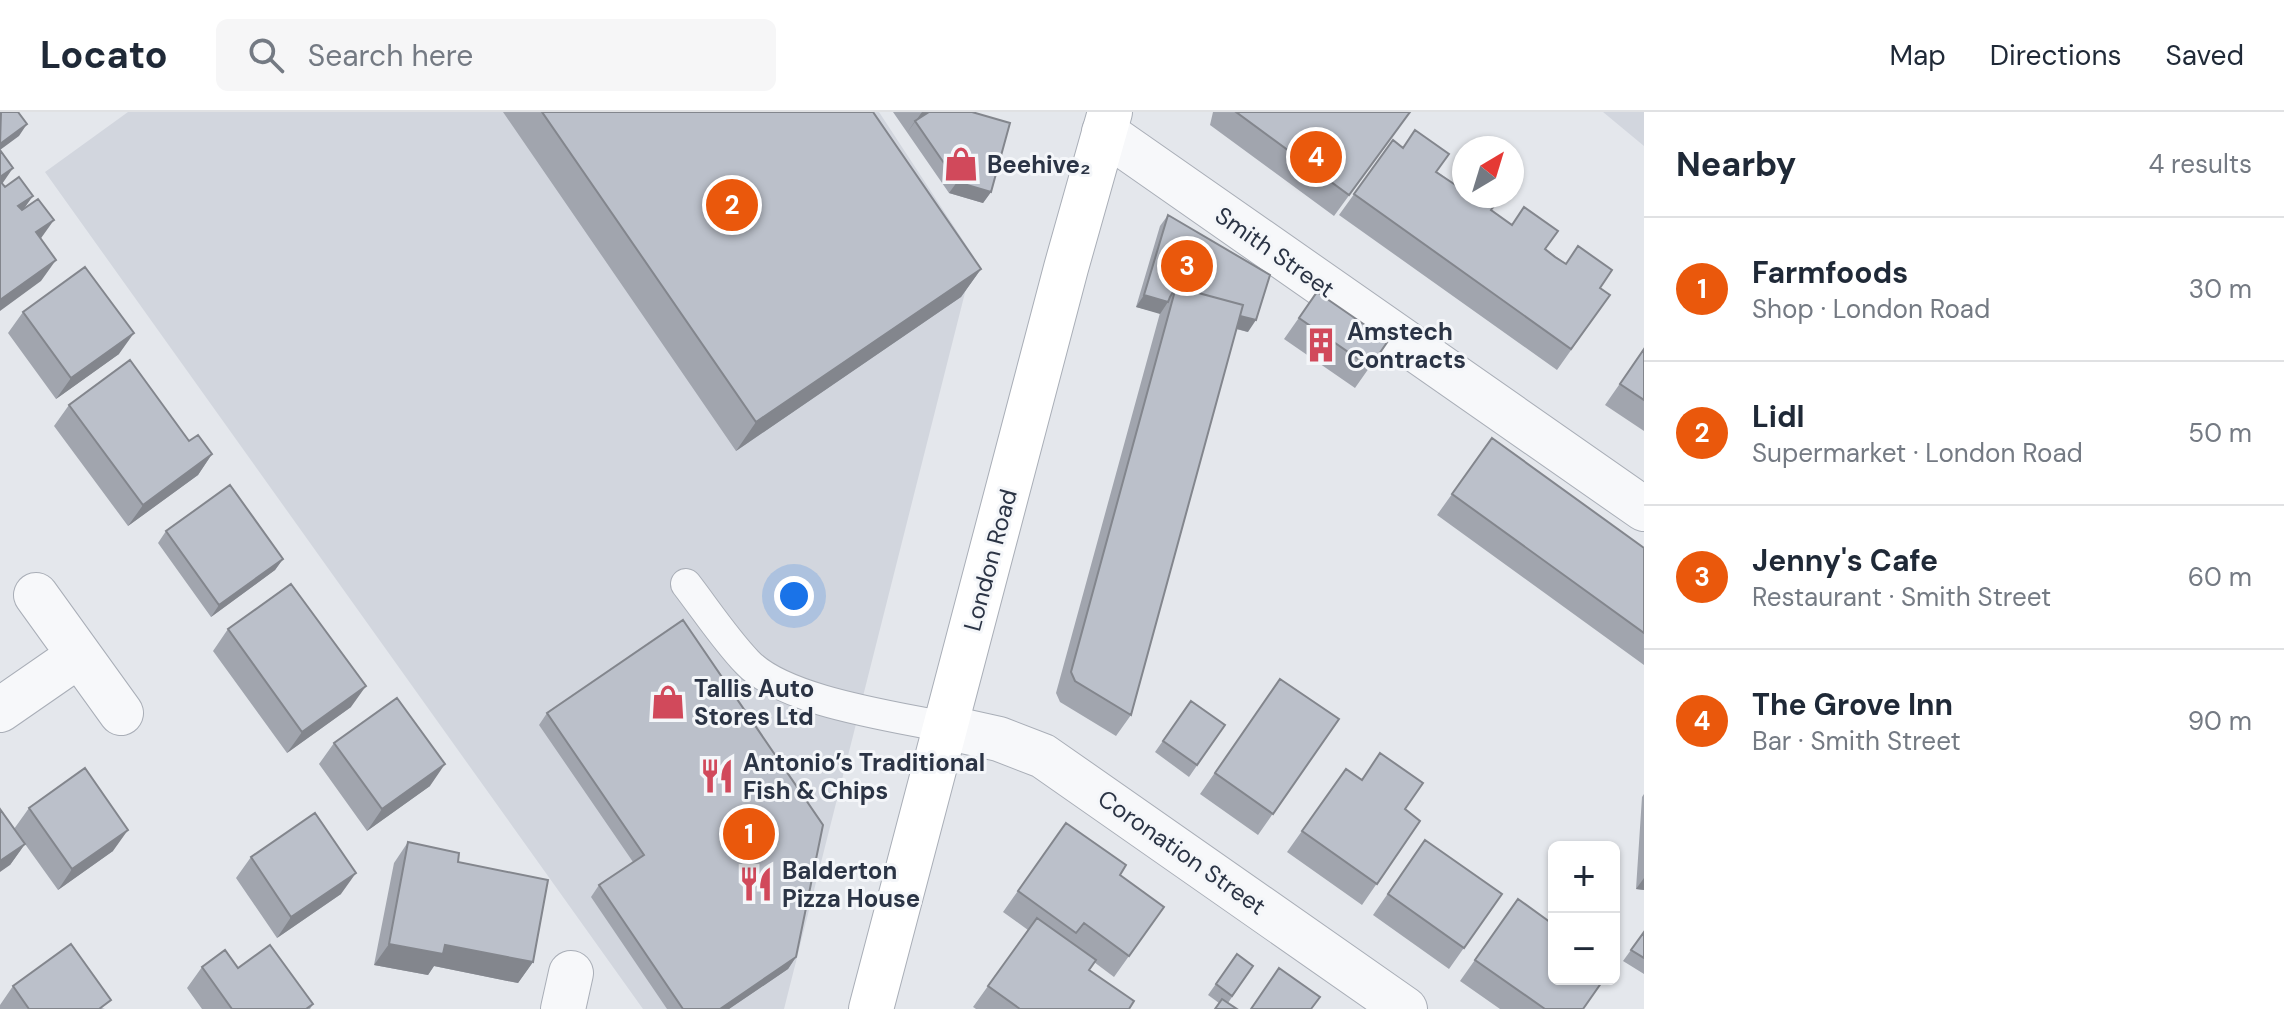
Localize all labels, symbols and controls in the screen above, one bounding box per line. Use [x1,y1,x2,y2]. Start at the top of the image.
search box [216,19,776,91]
text: Locato [40,30,168,80]
icon: search [244,33,288,77]
text: Search here [308,36,473,75]
text: Map [1889,37,1946,74]
text: Directions [1990,37,2122,74]
text: Saved [2166,37,2244,74]
pin: 4 [1290,127,1342,187]
north arrow [1452,136,1524,208]
text: Nearby [1676,142,1796,187]
shop icon: Beehive₂ [942,145,980,183]
text: 4 results [2148,147,2252,181]
place label: Beehive₂ [987,149,1091,180]
pin: 2 [706,175,758,235]
street label: Smith Street [1209,200,1341,304]
pin: 3 [1161,236,1213,296]
text: Farmfoods [1752,253,1908,292]
text: 1 [1697,272,1707,306]
text: 30 m [2189,272,2252,306]
text: Shop · London Road [1752,292,1990,326]
place label: Amstech Contracts [1347,316,1466,375]
building icon: Amstech Contracts [1302,326,1340,364]
text: Lidl [1752,397,1805,436]
text: 2 [1694,416,1710,450]
text: 50 m [2188,416,2252,450]
text: Supermarket · London Road [1752,436,2083,470]
street label: London Road [956,486,1024,634]
text: Jenny's Cafe [1752,541,1938,580]
text: 3 [1694,560,1710,594]
text: 60 m [2188,560,2252,594]
your location [774,576,814,616]
text: Restaurant · Smith Street [1752,580,2051,614]
place label: Tallis Auto Stores Ltd [694,673,814,732]
shop icon: Tallis Auto Stores Ltd [649,683,687,721]
text: The Grove Inn [1752,685,1953,724]
text: 4 [1694,704,1710,738]
text: 90 m [2188,704,2252,738]
text: Bar · Smith Street [1752,724,1961,758]
place label: Antonio’s Traditional Fish & Chips [743,747,985,806]
restaurant icon: Antonio’s Traditional Fish & Chips [698,757,736,795]
street label: Coronation Street [1092,782,1272,922]
pin: 1 [723,804,775,864]
map controls [1548,841,1620,985]
button: + [1548,841,1620,913]
place label: Balderton Pizza House [782,855,920,914]
restaurant icon: Balderton Pizza House [737,865,775,903]
button: − [1548,913,1620,985]

